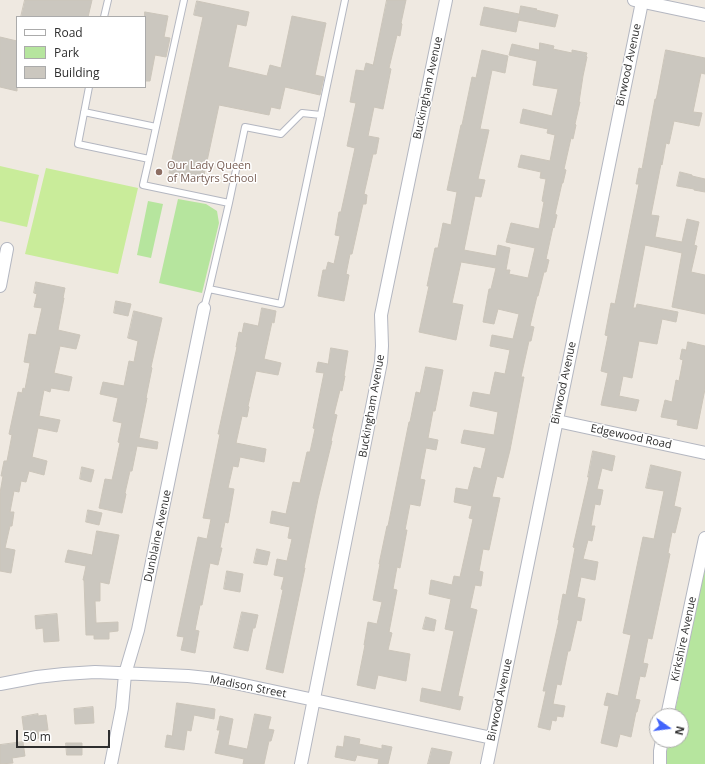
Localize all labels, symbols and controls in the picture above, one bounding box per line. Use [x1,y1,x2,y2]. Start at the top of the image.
legend [16,16,146,88]
street label: Birwood Avenue [614,23,644,107]
text: Road [54,24,83,41]
street label: Buckingham Avenue [411,35,445,141]
text: Park [54,44,79,61]
text: Building [54,64,99,81]
place label: Our Lady Queen of Martyrs School [167,159,257,185]
marker: Our Lady Queen of Martyrs School [154,167,164,177]
street label: Birwood Avenue [549,341,579,425]
street label: Buckingham Avenue [356,353,388,459]
street label: Edgewood Road [589,422,673,452]
street label: Dunblaine Avenue [142,489,174,583]
street label: Kirkshire Avenue [669,595,699,683]
street label: Birwood Avenue [485,658,515,742]
street label: Madison Street [209,673,287,701]
north arrow [649,708,689,748]
scale bar [18,722,112,748]
text: N [672,725,689,737]
text: 50 m [23,728,51,745]

